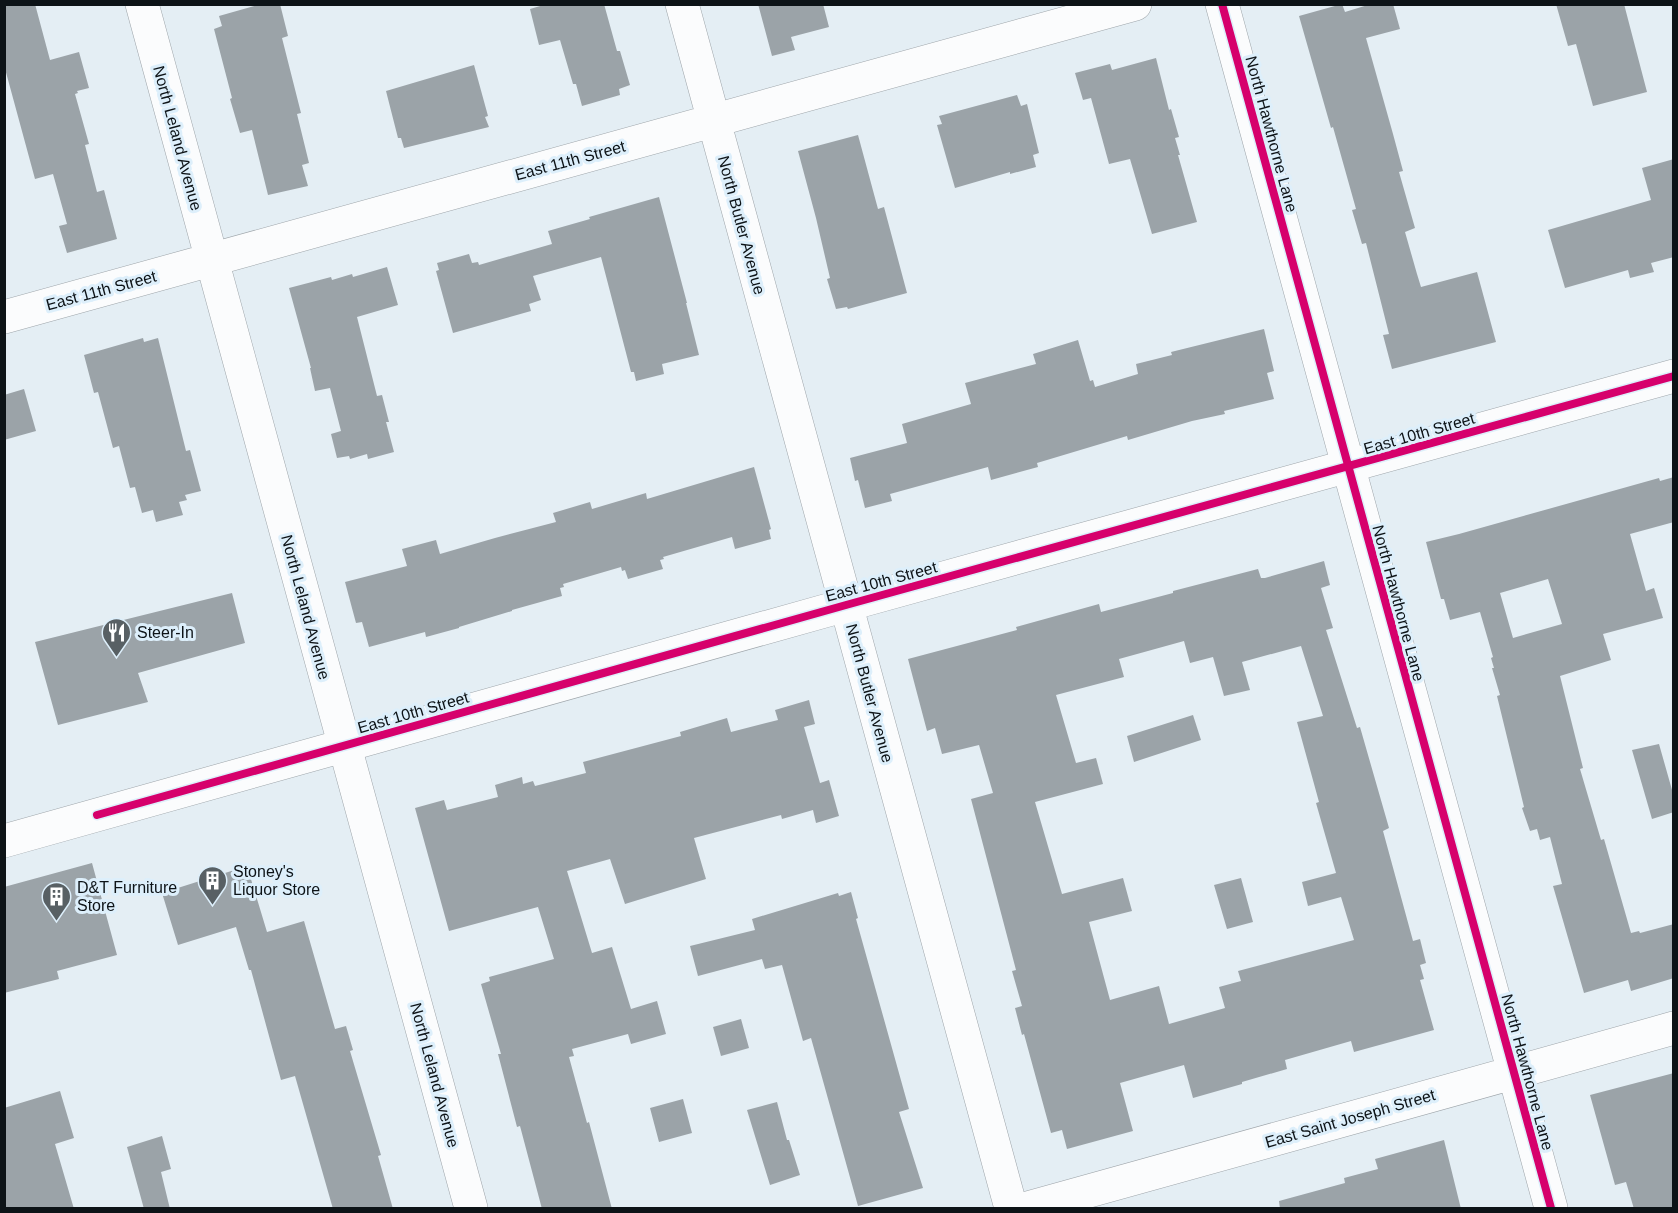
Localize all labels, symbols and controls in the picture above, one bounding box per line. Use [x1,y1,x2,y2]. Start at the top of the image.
street label: North Hawthorne Lane [1242,54,1301,214]
street label: North Leland Avenue [150,64,205,212]
street label: East 11th Street [513,137,628,183]
street label: North Butler Avenue [715,154,768,296]
street label: East 11th Street [44,267,159,313]
street label: East 10th Street [1362,409,1477,457]
street label: North Hawthorne Lane [1369,523,1428,683]
street label: North Leland Avenue [278,533,333,681]
street label: East 10th Street [824,558,939,605]
restaurant icon: Steer-In [100,616,132,658]
street label: North Butler Avenue [843,622,896,764]
place label: Steer-In [137,624,194,641]
street label: East 10th Street [356,688,471,736]
place label: Stoney's Liquor Store [233,863,320,898]
building icon: Stoney's Liquor Store [196,864,228,906]
place label: D&T Furniture Store [77,879,177,914]
building icon: D&T Furniture Store [40,880,72,922]
street label: North Hawthorne Lane [1498,992,1557,1152]
street label: North Leland Avenue [407,1001,462,1149]
street label: East Saint Joseph Street [1263,1086,1438,1151]

